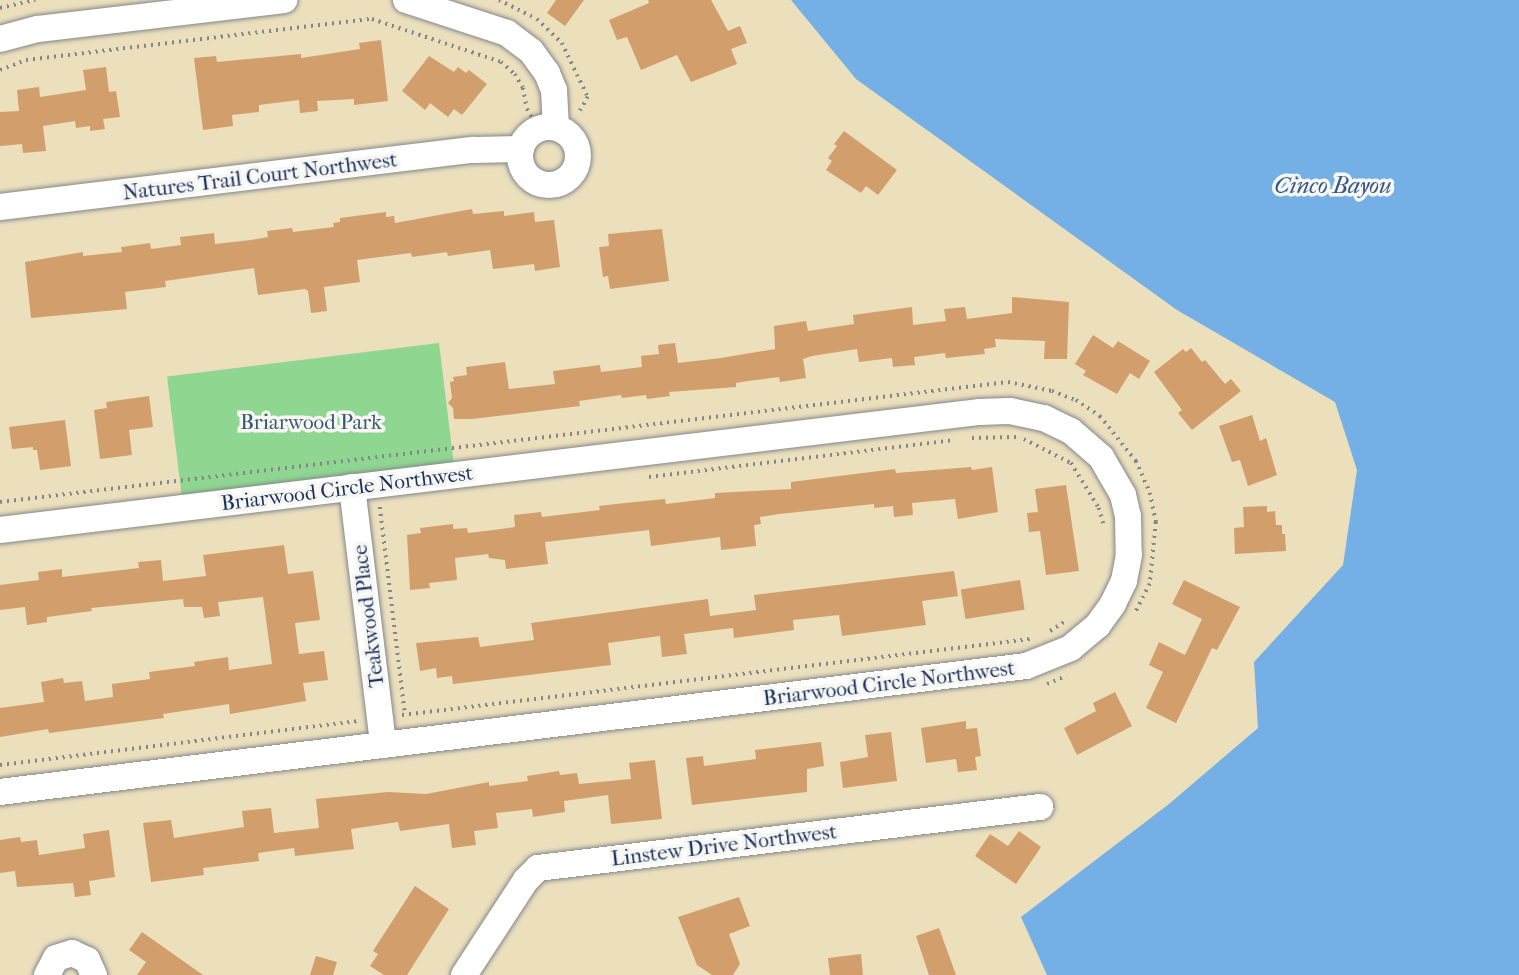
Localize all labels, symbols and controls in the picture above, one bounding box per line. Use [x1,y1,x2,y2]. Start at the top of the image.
street label: Natures Trail Court Northwest [121,147,399,205]
water label: Cinco Bayou [1274,172,1392,200]
park label: Briarwood Park [240,409,382,435]
street label: Briarwood Circle Northwest [220,460,474,516]
street label: Teakwood Place [347,543,389,689]
street label: Briarwood Circle Northwest [762,655,1016,711]
street label: Linstew Drive Northwest [610,819,838,871]

